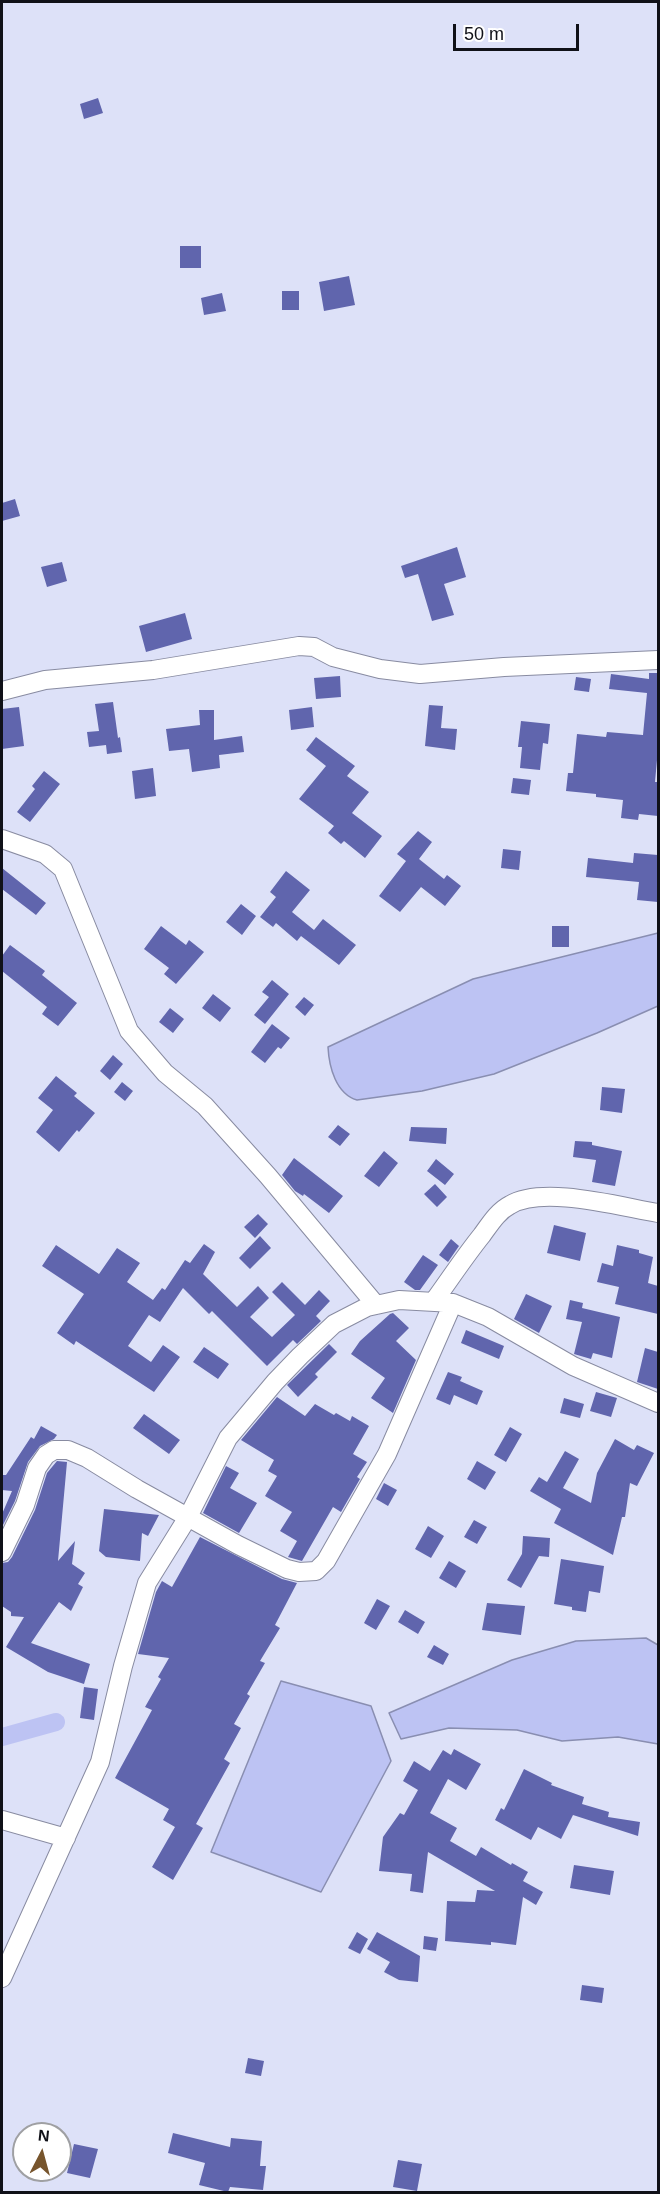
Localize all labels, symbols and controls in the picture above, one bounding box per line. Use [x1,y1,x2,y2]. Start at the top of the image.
scale bar [456,12,582,50]
text: 50 m [464,24,504,44]
north arrow [12,2122,72,2182]
text: N [37,2127,50,2145]

